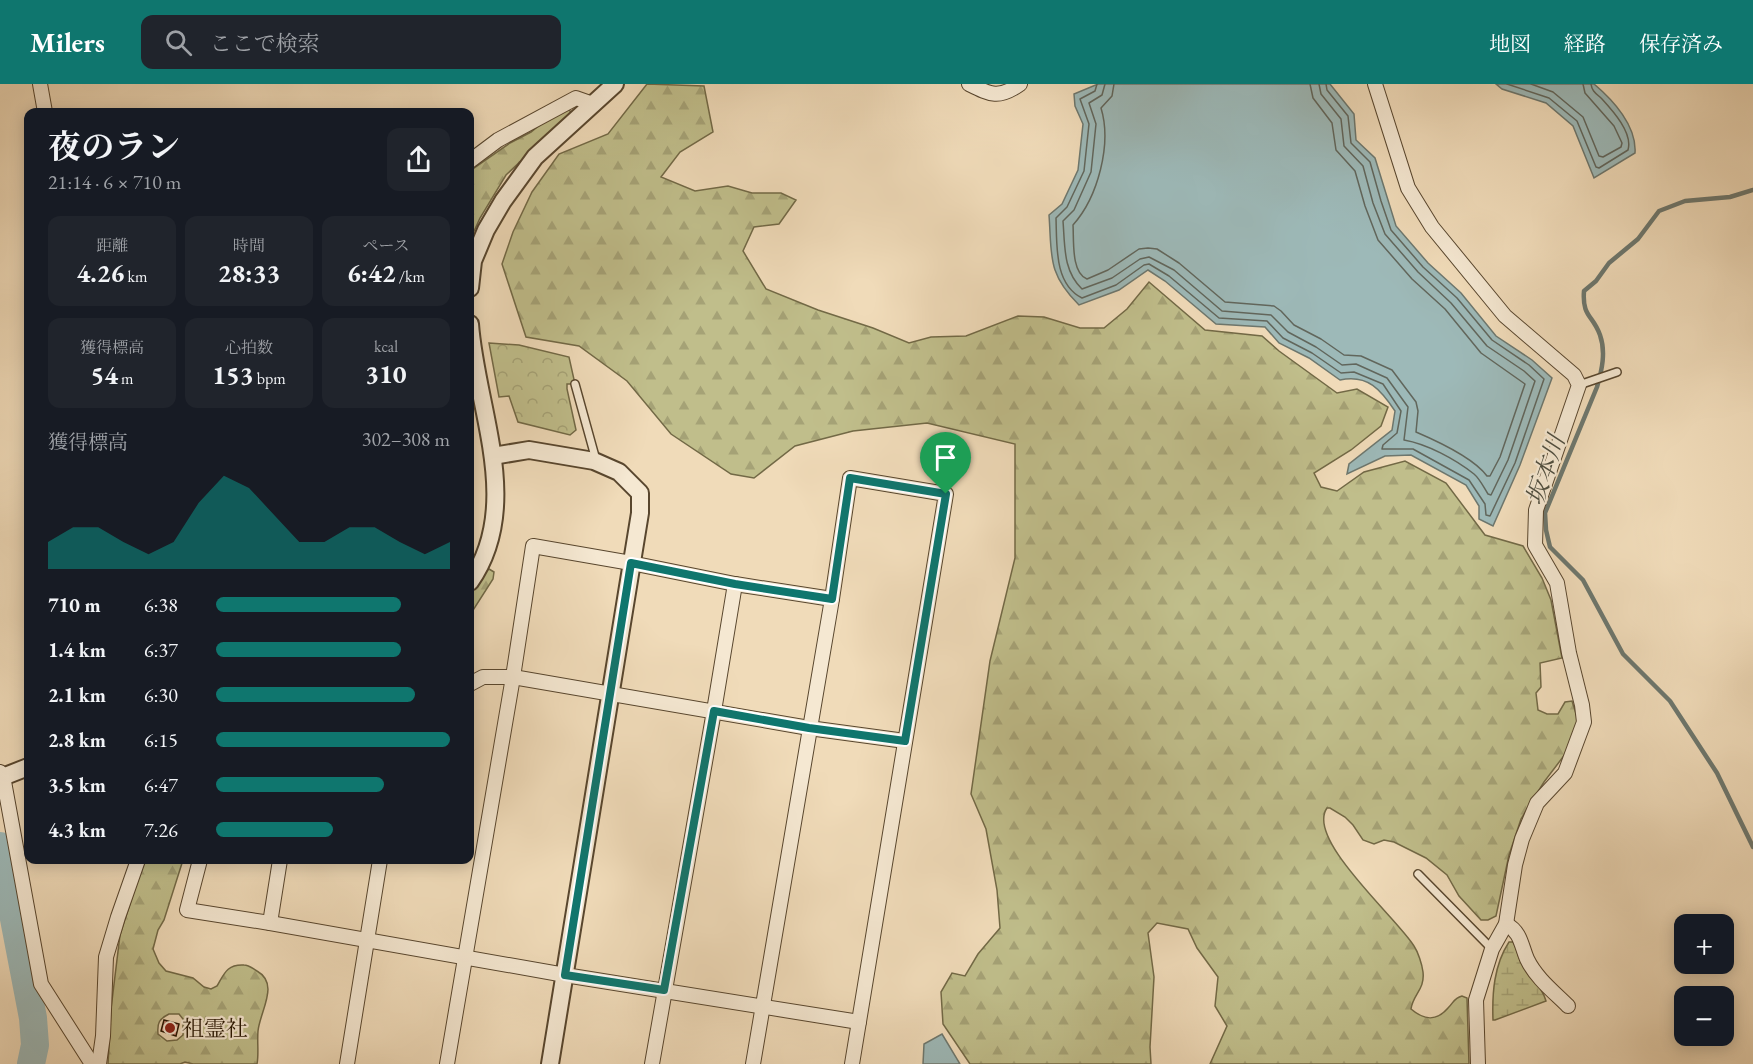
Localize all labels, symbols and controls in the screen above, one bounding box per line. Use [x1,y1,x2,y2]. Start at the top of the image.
search box [141,15,561,69]
text: Milers [30,24,105,60]
icon: search [162,26,195,59]
text: ここで検索 [210,29,320,58]
text: 地図 [1489,30,1531,57]
text: 経路 [1564,30,1606,57]
text: 保存済み [1639,30,1723,57]
text: 夜のラン [48,125,180,168]
button: share [387,128,450,191]
text: 21:14 · 6 × 710 m [48,169,181,195]
text: 距離 [96,235,128,256]
text: 時間 [233,235,265,256]
text: ペース [362,235,410,256]
text: 4.26 [77,256,124,290]
text: 28:33 [218,256,280,290]
text: 6:42 [347,256,396,290]
text: km [124,266,147,287]
text: /km [396,266,425,287]
text: kcal [374,336,398,357]
text: 獲得標高 [80,337,144,358]
text: 心拍数 [225,337,273,358]
text: 310 [365,357,407,391]
text: 54 [90,358,118,392]
text: 153 [212,358,254,392]
text: m [118,368,134,389]
text: bpm [254,368,286,389]
text: 302–308 m [362,426,450,452]
water label: 坂本川 [1519,428,1572,509]
text: 獲得標高 [48,429,128,455]
pin [920,432,971,494]
icon: arrive [929,441,962,474]
text: 710 m [48,592,101,618]
text: 6:38 [144,592,178,618]
text: 1.4 km [48,637,106,663]
text: 6:37 [144,637,178,663]
text: 2.1 km [48,682,106,708]
text: 6:30 [144,682,178,708]
text: 2.8 km [48,727,106,753]
text: 6:15 [144,727,178,753]
text: 3.5 km [48,772,106,798]
text: 6:47 [144,772,178,798]
text: 4.3 km [48,817,106,843]
text: 7:26 [144,817,178,843]
map controls [1674,914,1734,1046]
button: + [1674,914,1734,974]
button: − [1674,986,1734,1046]
place label: 祖霊社 [182,1014,248,1043]
marker: 祖霊社 [163,1021,177,1035]

